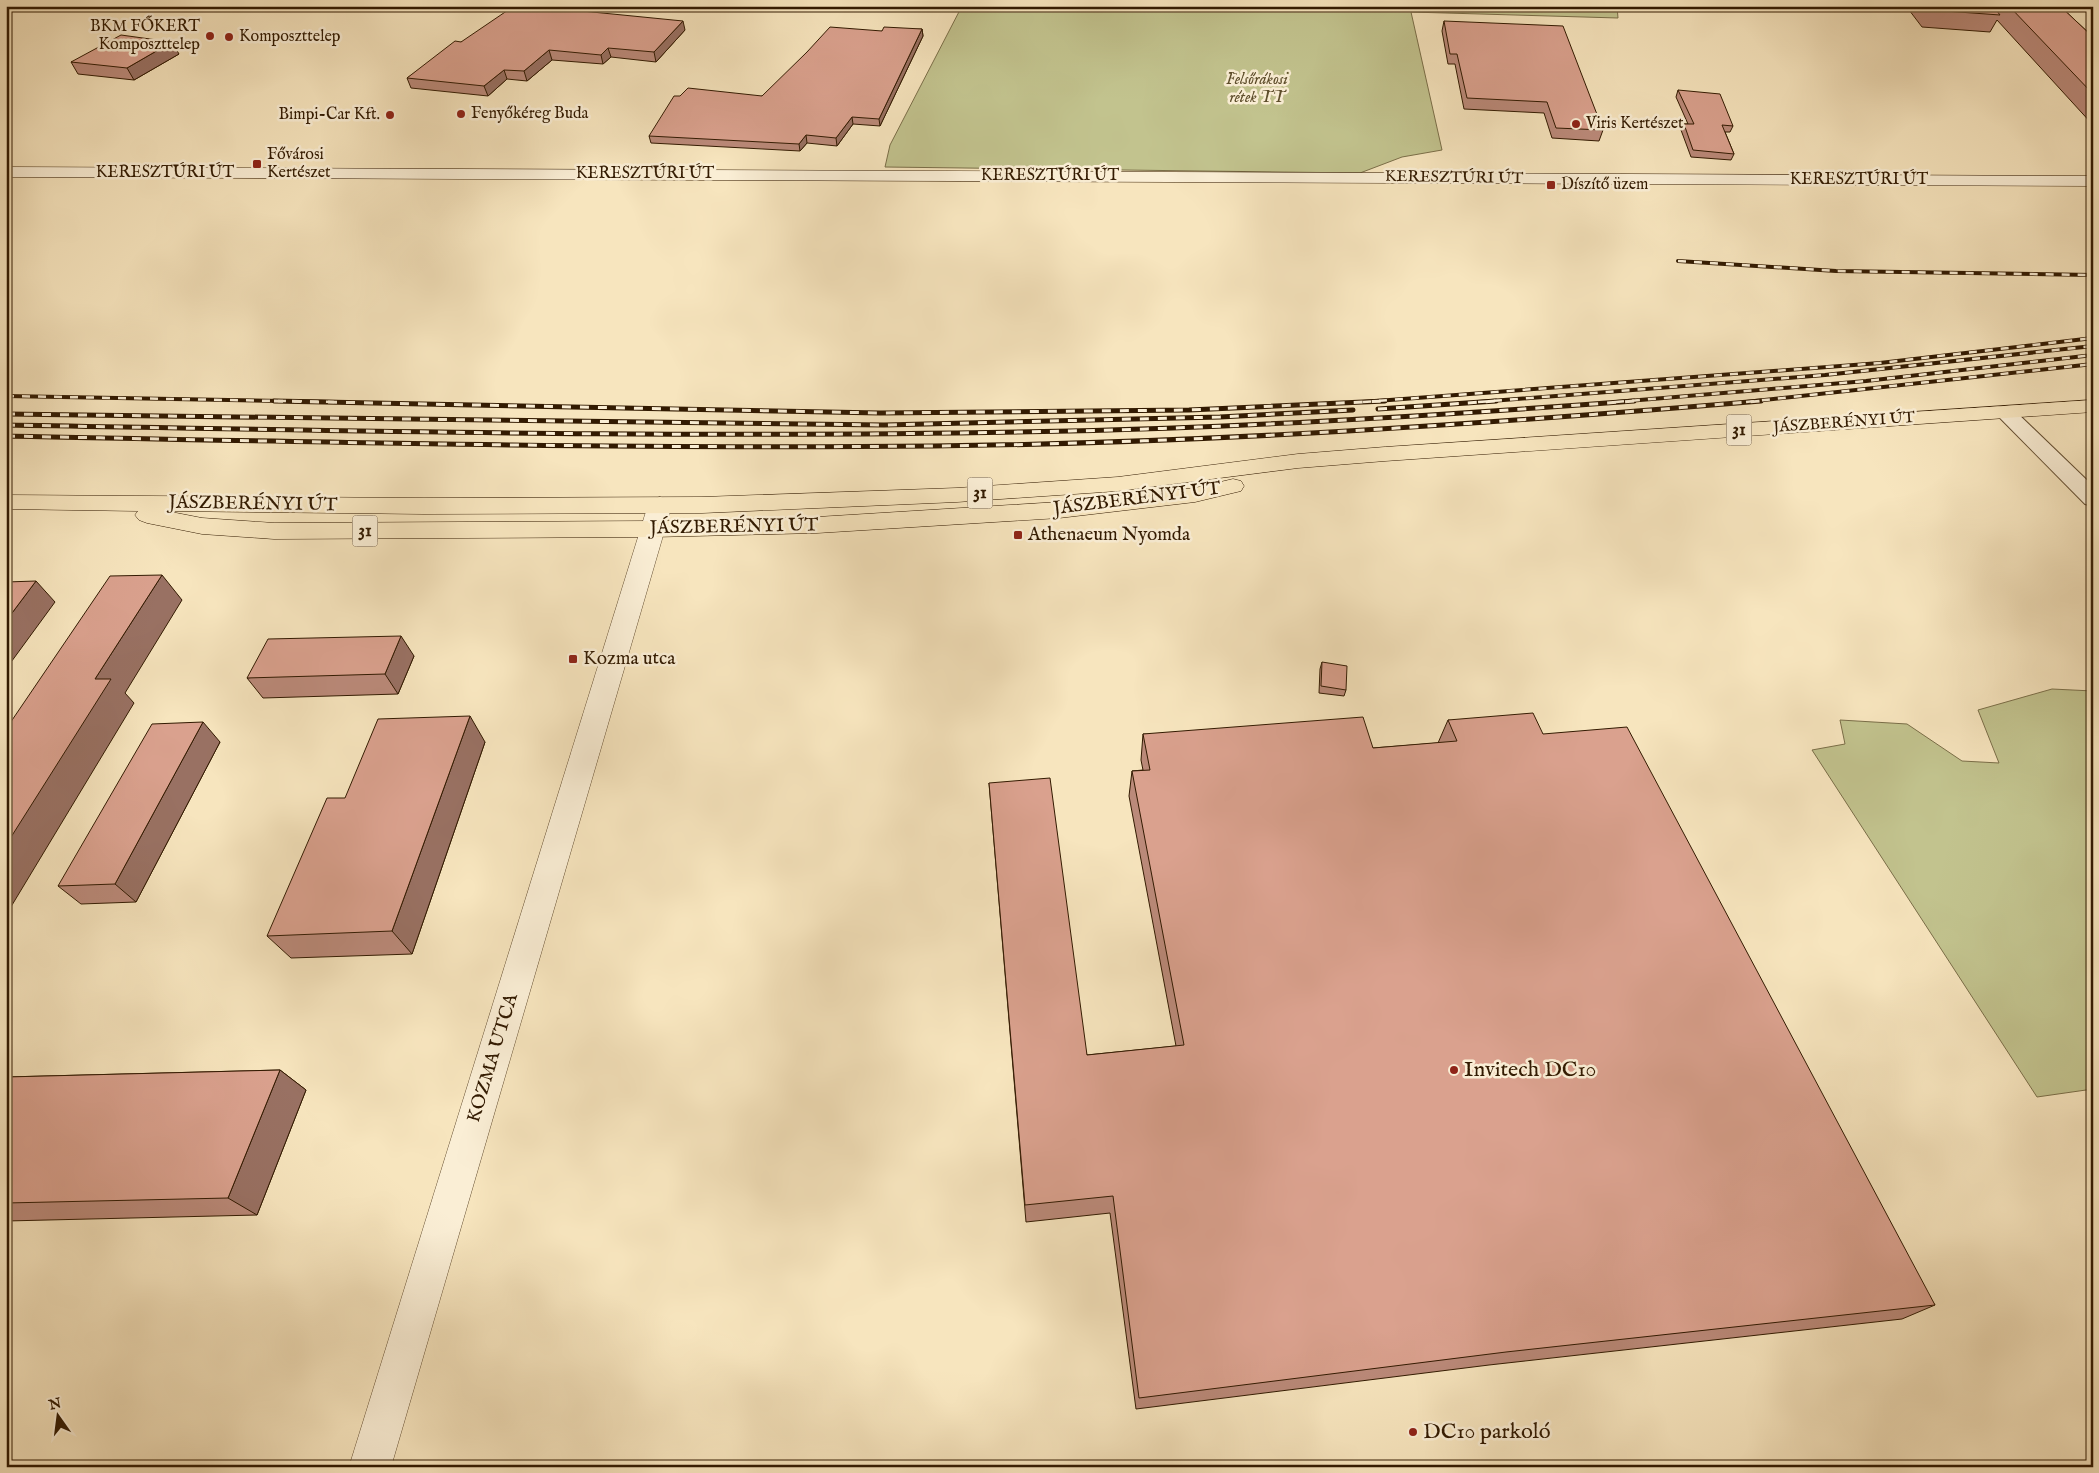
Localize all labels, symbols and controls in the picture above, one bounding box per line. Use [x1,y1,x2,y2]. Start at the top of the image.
place label: BKM FŐKERT Komposzttelep [90,15,200,55]
place label: Komposzttelep [239,27,341,47]
marker: BKM FŐKERT Komposzttelep [204,30,216,42]
marker: Komposzttelep [223,31,235,43]
park label: Felsőrákosi rétek TT [1226,70,1289,108]
place label: Fenyőkéreg Buda [471,104,589,124]
place label: Bimpi-Car Kft. [278,105,380,125]
marker: Fenyőkéreg Buda [455,108,467,120]
marker: Bimpi-Car Kft. [384,109,396,121]
place label: Viris Kertészet [1585,114,1684,134]
marker: Viris Kertészet [1570,118,1582,130]
place label: Fővárosi Kertészet [267,145,331,183]
marker: Fővárosi Kertészet [251,158,263,170]
street label: KERESZTÚRI ÚT [96,162,235,183]
street label: KERESZTÚRI ÚT [576,163,715,184]
street label: KERESZTÚRI ÚT [981,165,1120,186]
street label: KERESZTÚRI ÚT [1385,166,1524,189]
street label: KERESZTÚRI ÚT [1790,169,1929,190]
place label: Díszítő üzem [1561,175,1648,195]
marker: Díszítő üzem [1545,179,1557,191]
street label: JÁSZBERÉNYI ÚT [1770,406,1916,438]
road number: 31 [1726,414,1752,446]
street label: JÁSZBERÉNYI ÚT [1050,476,1222,521]
road number: 31 [968,478,992,508]
street label: JÁSZBERÉNYI ÚT [166,489,338,517]
street label: JÁSZBERÉNYI ÚT [647,513,819,541]
road number: 31 [352,516,378,546]
place label: Athenaeum Nyomda [1027,523,1191,547]
marker: Athenaeum Nyomda [1012,529,1024,541]
place label: Kozma utca [583,647,676,671]
marker: Kozma utca [567,653,579,665]
street label: KOZMA UTCA [462,989,524,1125]
place label: Invitech DC10 [1464,1056,1596,1084]
marker: Invitech DC10 [1448,1064,1460,1076]
north arrow [32,1390,82,1440]
text: N [46,1394,63,1415]
place label: DC10 parkoló [1423,1418,1551,1446]
marker: DC10 parkoló [1407,1426,1419,1438]

